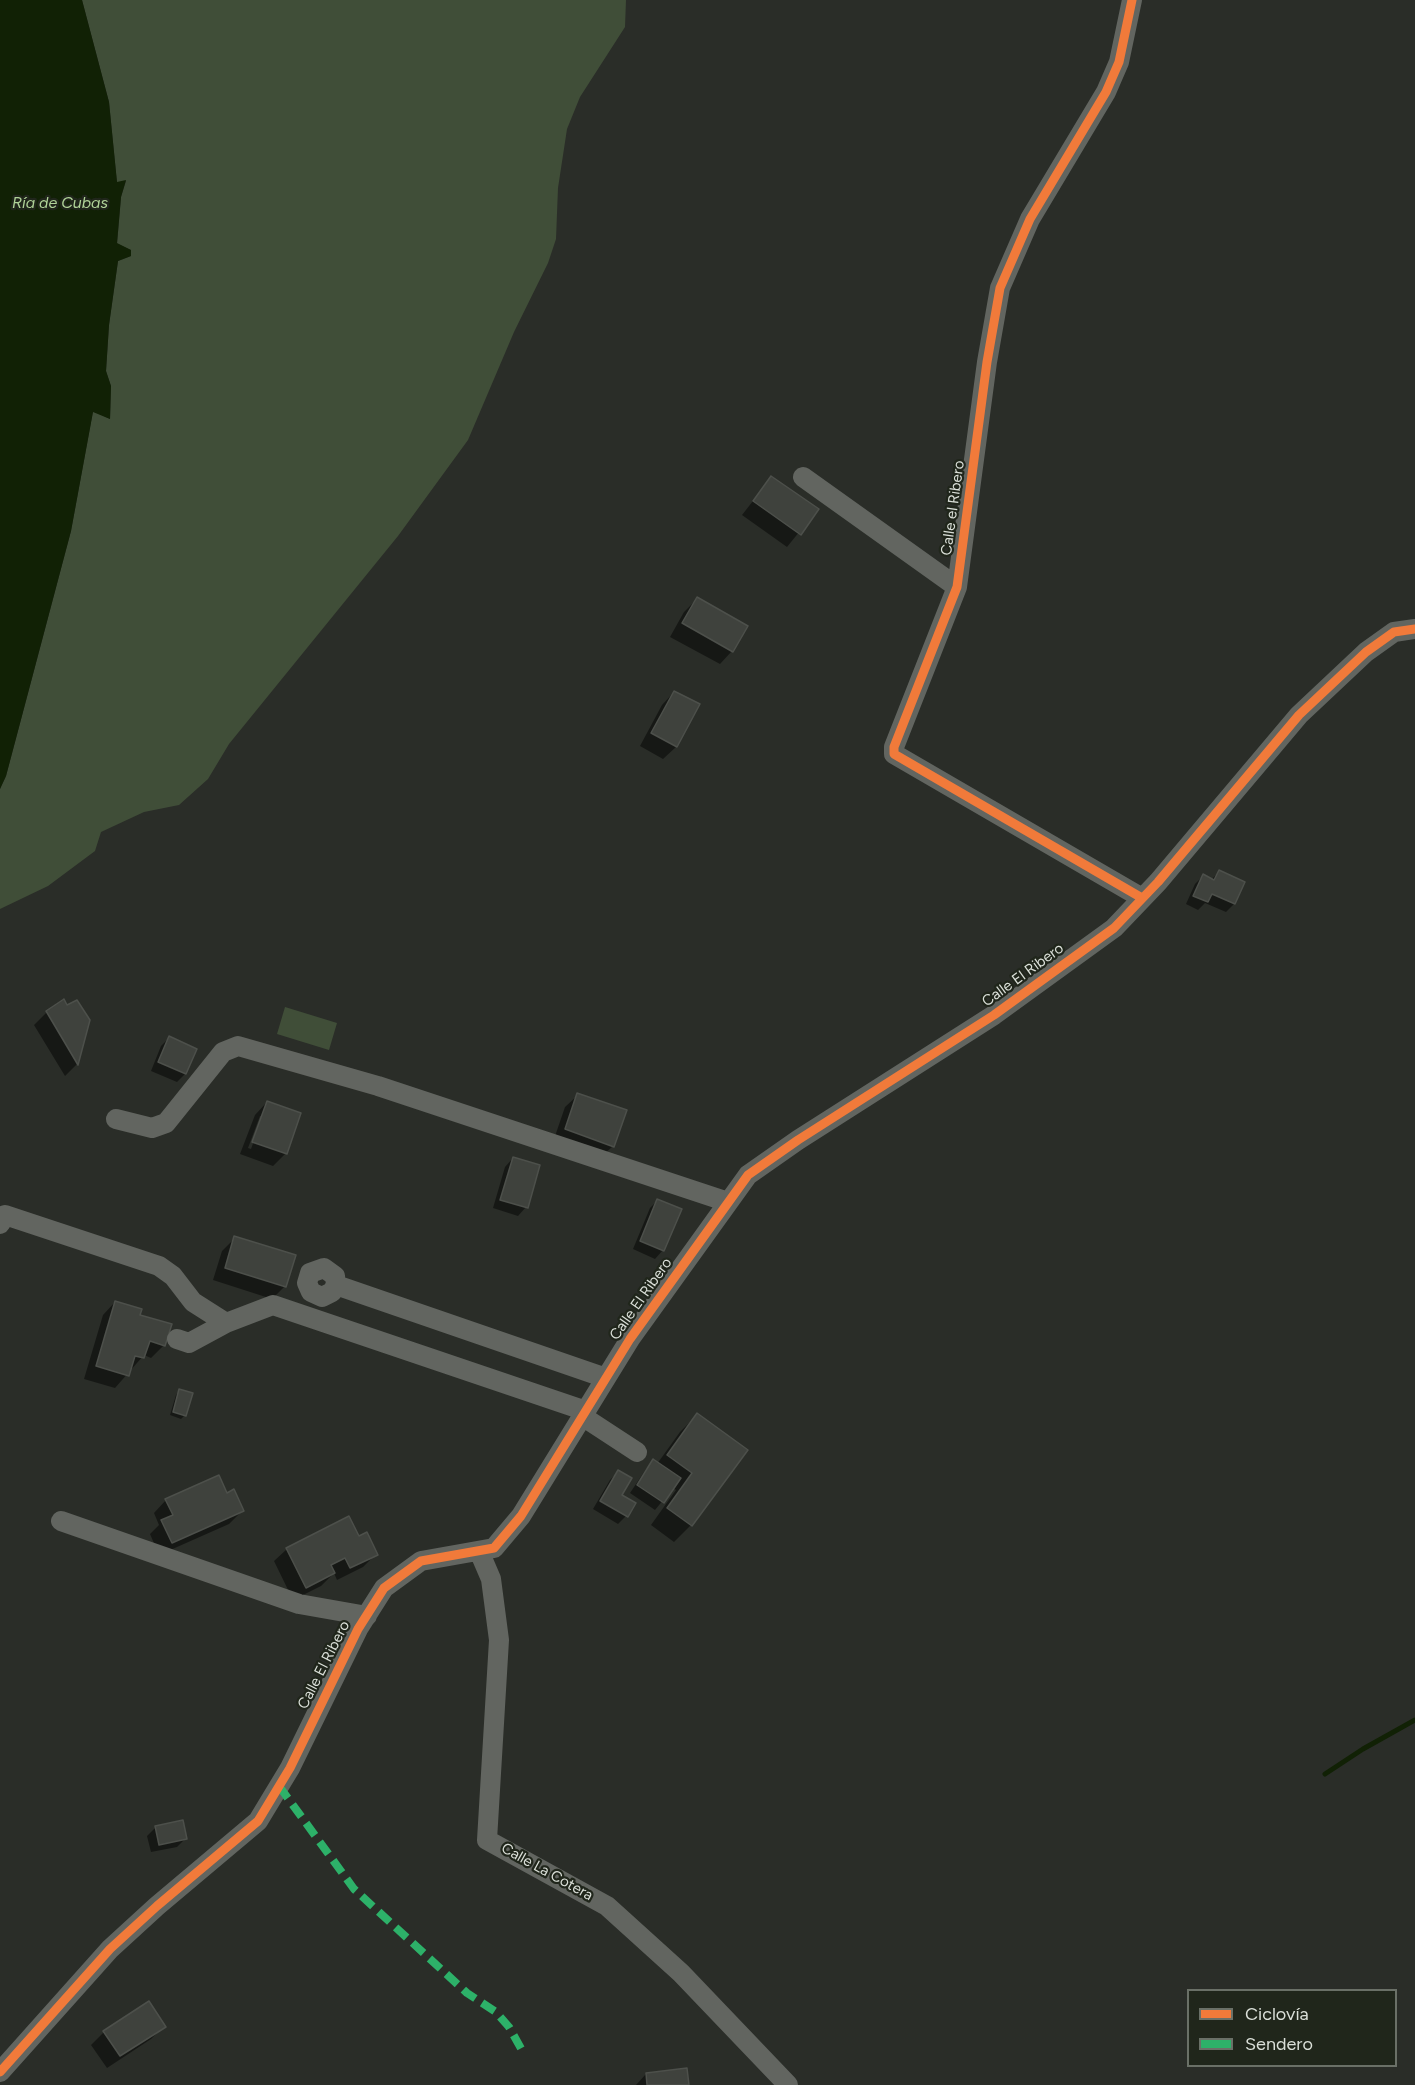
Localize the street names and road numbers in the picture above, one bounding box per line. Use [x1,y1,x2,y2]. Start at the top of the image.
street label: Calle el Ribero [937,459,969,557]
street label: Calle El Ribero [979,939,1067,1011]
street label: Calle El Ribero [606,1254,676,1344]
street label: Calle El Ribero [294,1618,354,1712]
street label: Calle La Cotera [498,1839,596,1905]

